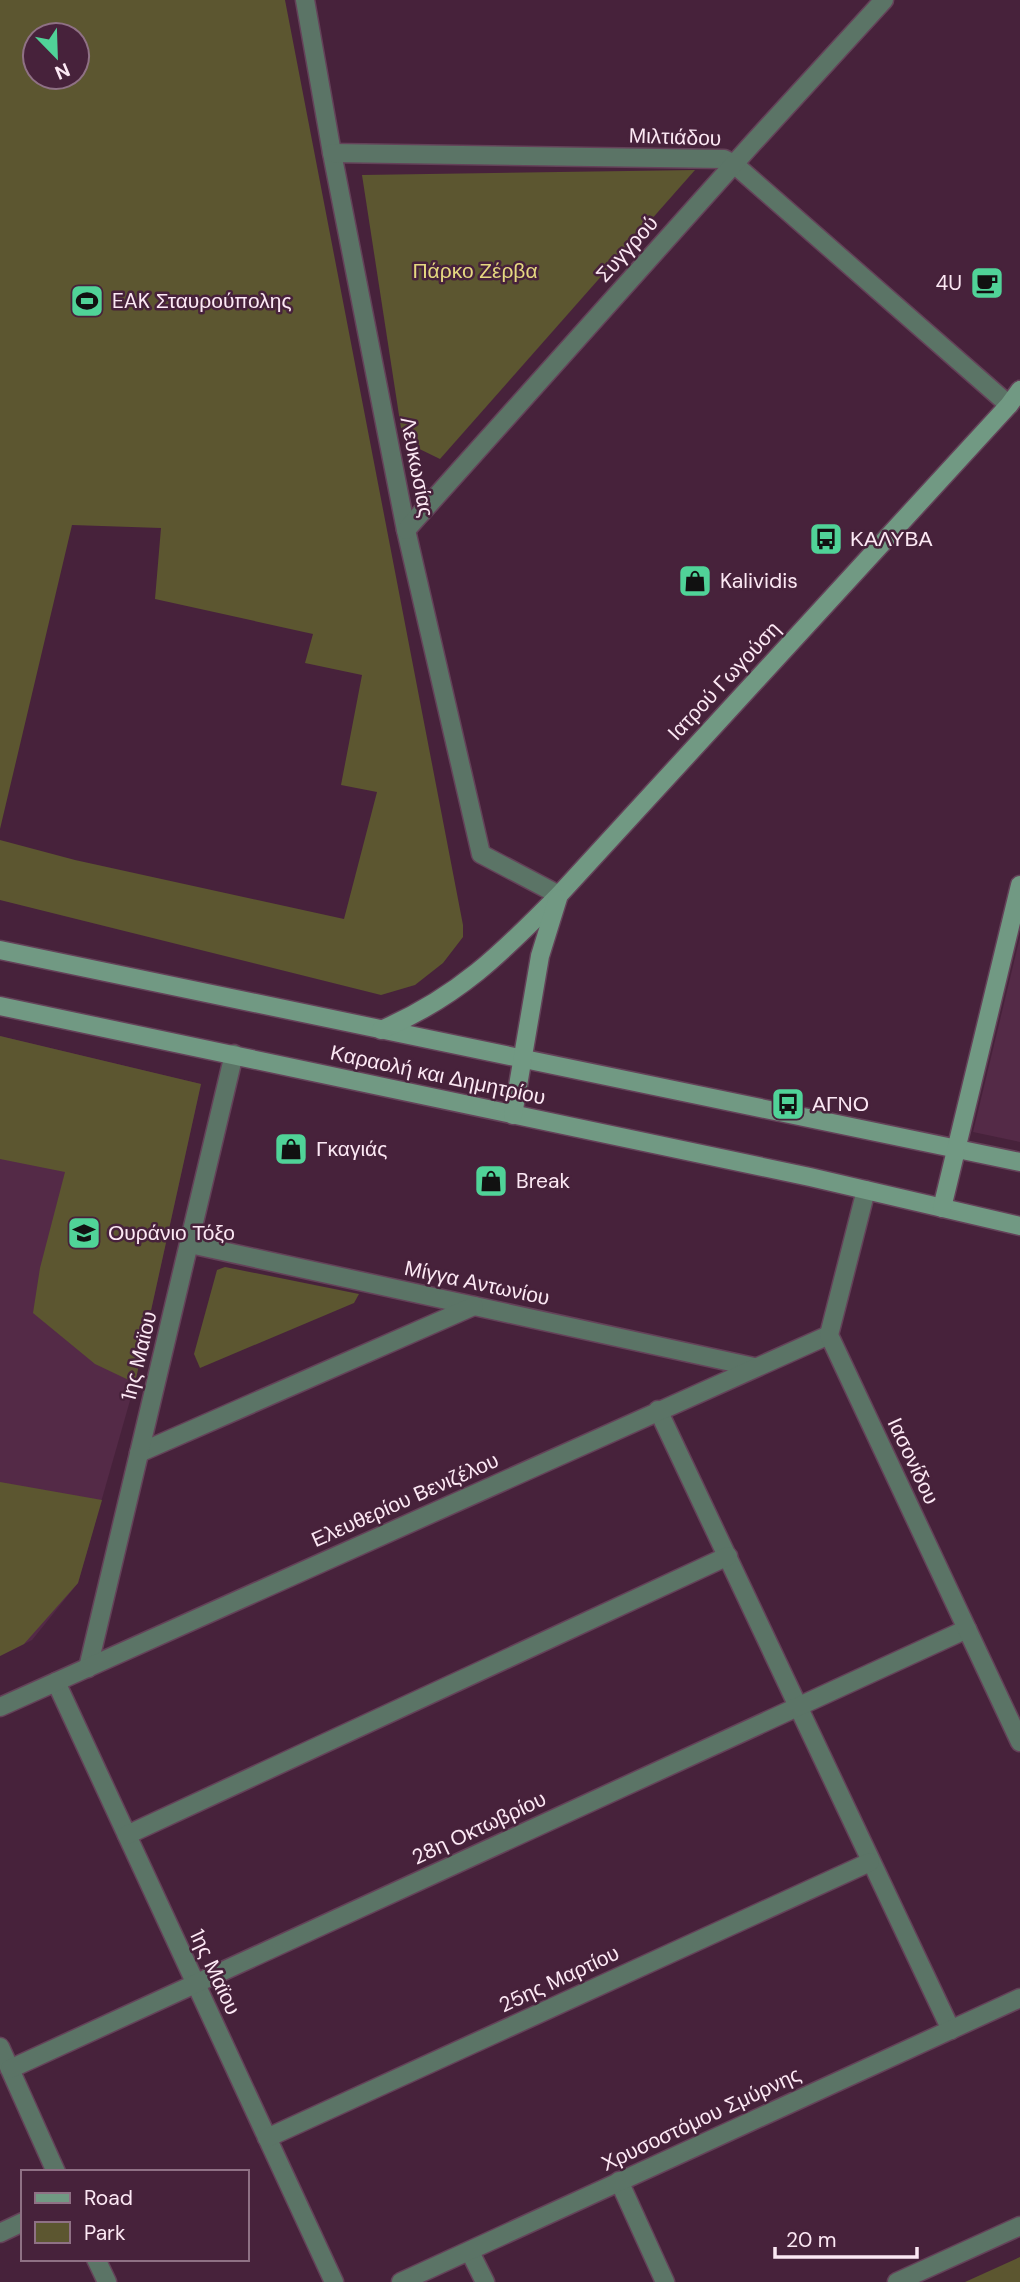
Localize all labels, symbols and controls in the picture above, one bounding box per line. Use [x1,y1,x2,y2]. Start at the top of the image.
north arrow [21,21,91,91]
text: N [51,57,74,85]
street label: Μιλτιάδου [628,121,722,153]
street label: Συγγρού [590,210,664,288]
park label: Πάρκο Ζέρβα [412,257,538,285]
cafe icon: 4U [968,264,1006,302]
place label: 4U [935,269,962,297]
sports icon: EAK Σταυρούπολης [68,282,106,320]
place label: EAK Σταυρούπολης [112,287,292,315]
street label: Λευκωσίας [394,415,440,519]
bus stop icon: ΚΑΛΥΒΑ [807,520,845,558]
place label: ΚΑΛΥΒΑ [850,525,933,553]
shop icon: Kalividis [676,562,714,600]
place label: Kalividis [720,567,798,595]
street label: Ιατρού Γωγούση [662,615,786,747]
street label: Καραολή και Δημητρίου [328,1039,548,1111]
bus stop icon: ΑΓΝΟ [769,1085,807,1123]
place label: ΑΓΝΟ [812,1090,869,1118]
shop icon: Γκαγιάς [272,1130,310,1168]
place label: Γκαγιάς [316,1135,387,1163]
shop icon: Break [472,1162,510,1200]
place label: Break [516,1167,570,1195]
school or university icon: Ουράνιο Τόξο [65,1214,103,1252]
place label: Ουράνιο Τόξο [108,1219,235,1247]
street label: Μίγγα Αντωνίου [402,1254,552,1312]
street label: 1ης Μαϊου [114,1308,164,1404]
street label: Ιασονίδου [881,1413,945,1509]
street label: Ελευθερίου Βενιζέλου [307,1446,503,1554]
street label: 28η Οκτωβρίου [407,1785,551,1871]
street label: 1ης Μαϊου [183,1925,247,2019]
street label: 25ης Μαρτίου [494,1939,624,2019]
street label: Χρυσοστόμου Σμύρνης [597,2061,805,2177]
legend [21,2170,248,2261]
text: Road [84,2184,133,2212]
scale bar [775,2216,917,2260]
text: Park [84,2219,126,2247]
text: 20 m [786,2226,837,2254]

